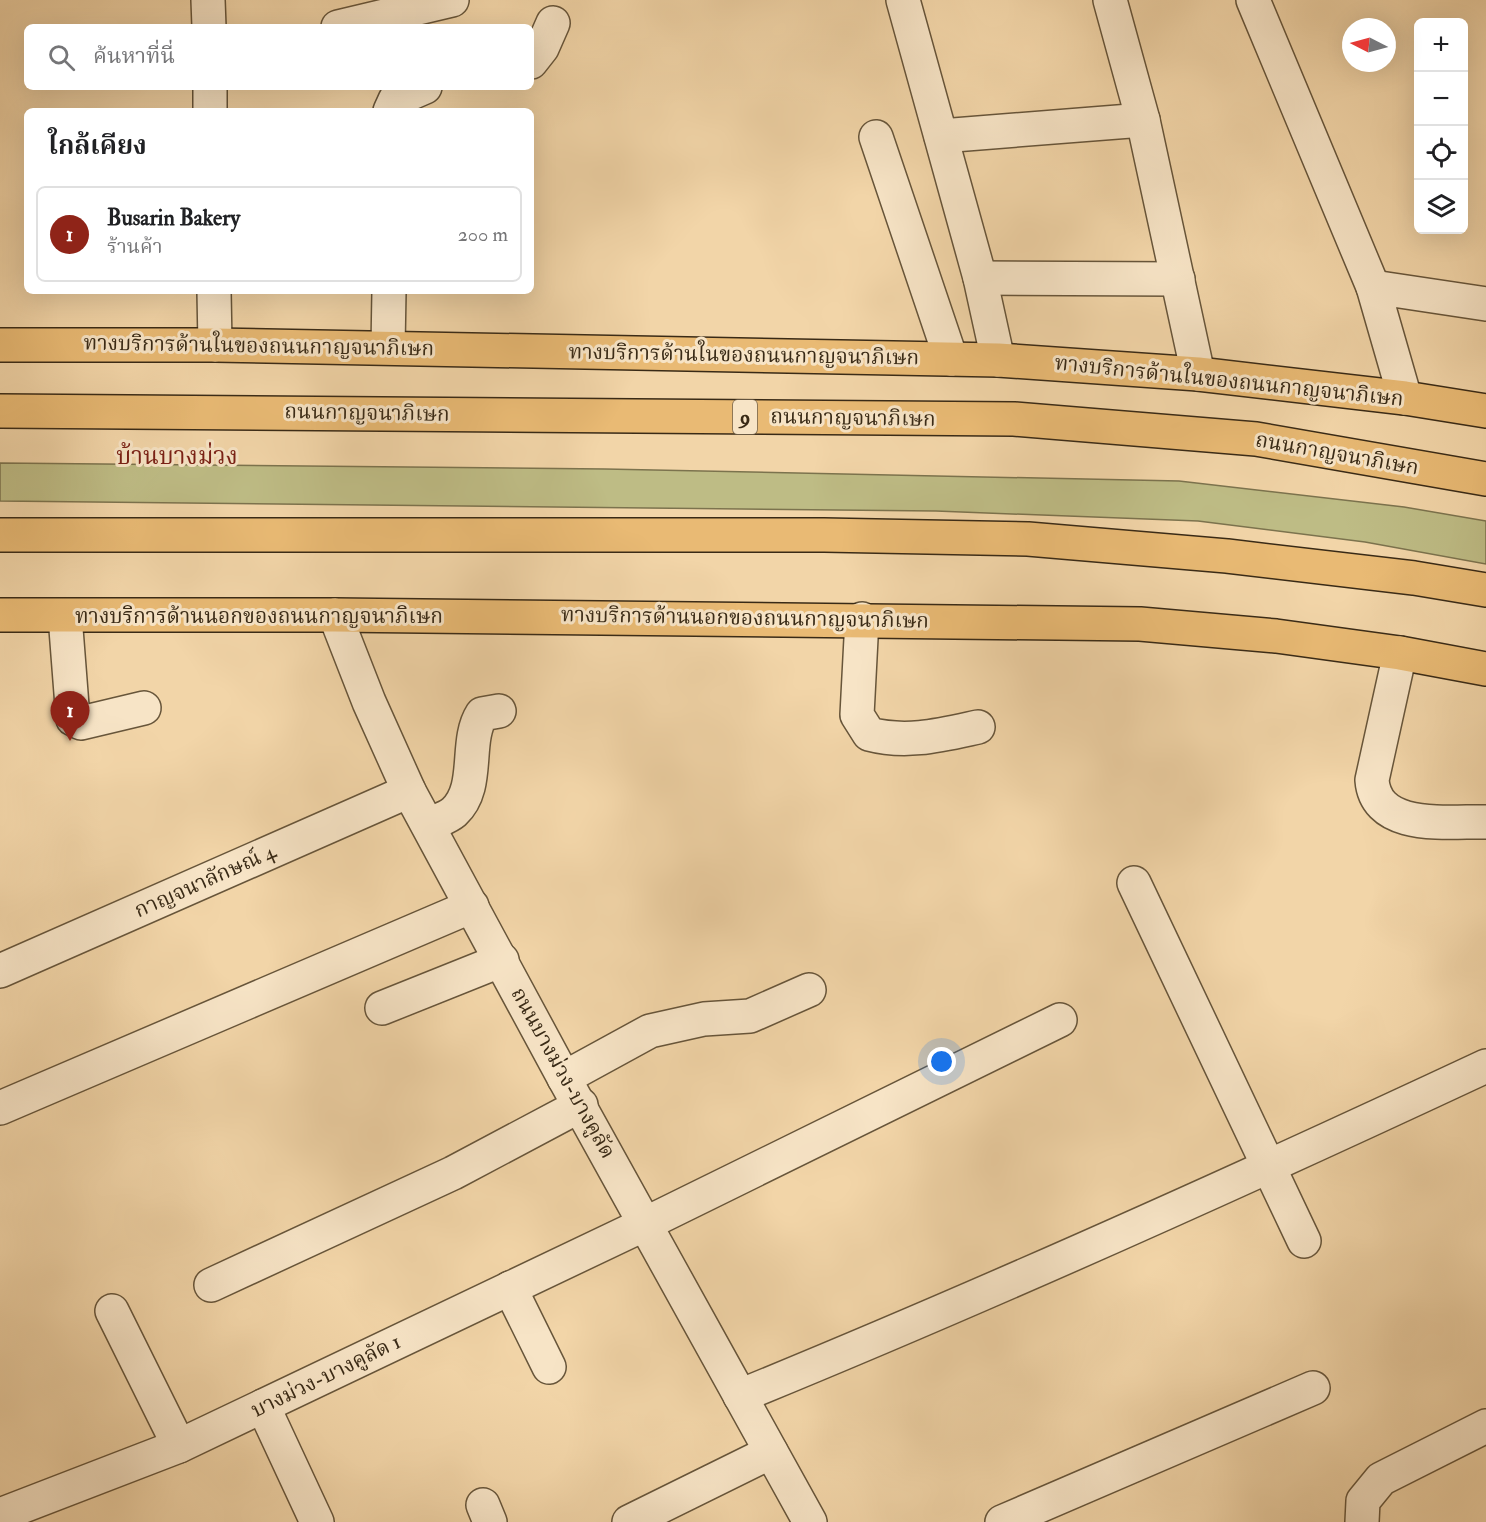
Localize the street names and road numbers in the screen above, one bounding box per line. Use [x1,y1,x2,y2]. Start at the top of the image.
street label: ทางบริการด้านในของถนนกาญจนาภิเษก [83,327,435,363]
street label: ทางบริการด้านในของถนนกาญจนาภิเษก [568,336,920,372]
street label: ทางบริการด้านในของถนนกาญจนาภิเษก [1053,347,1405,413]
street label: ถนนกาญจนาภิเษก [284,398,450,428]
road number: 9 [733,400,757,434]
street label: ถนนกาญจนาภิเษก [770,403,936,433]
street label: ถนนกาญจนาภิเษก [1253,426,1421,482]
street label: ทางบริการด้านนอกของถนนกาญจนาภิเษก [561,601,929,635]
street label: ทางบริการด้านนอกของถนนกาญจนาภิเษก [75,603,443,630]
street label: กาญจนาลักษณ์ 4 [130,837,281,924]
street label: ถนนบางม่วง-บางคูลัด [505,983,621,1163]
street label: บางม่วง-บางคูลัด 1 [247,1328,405,1424]

